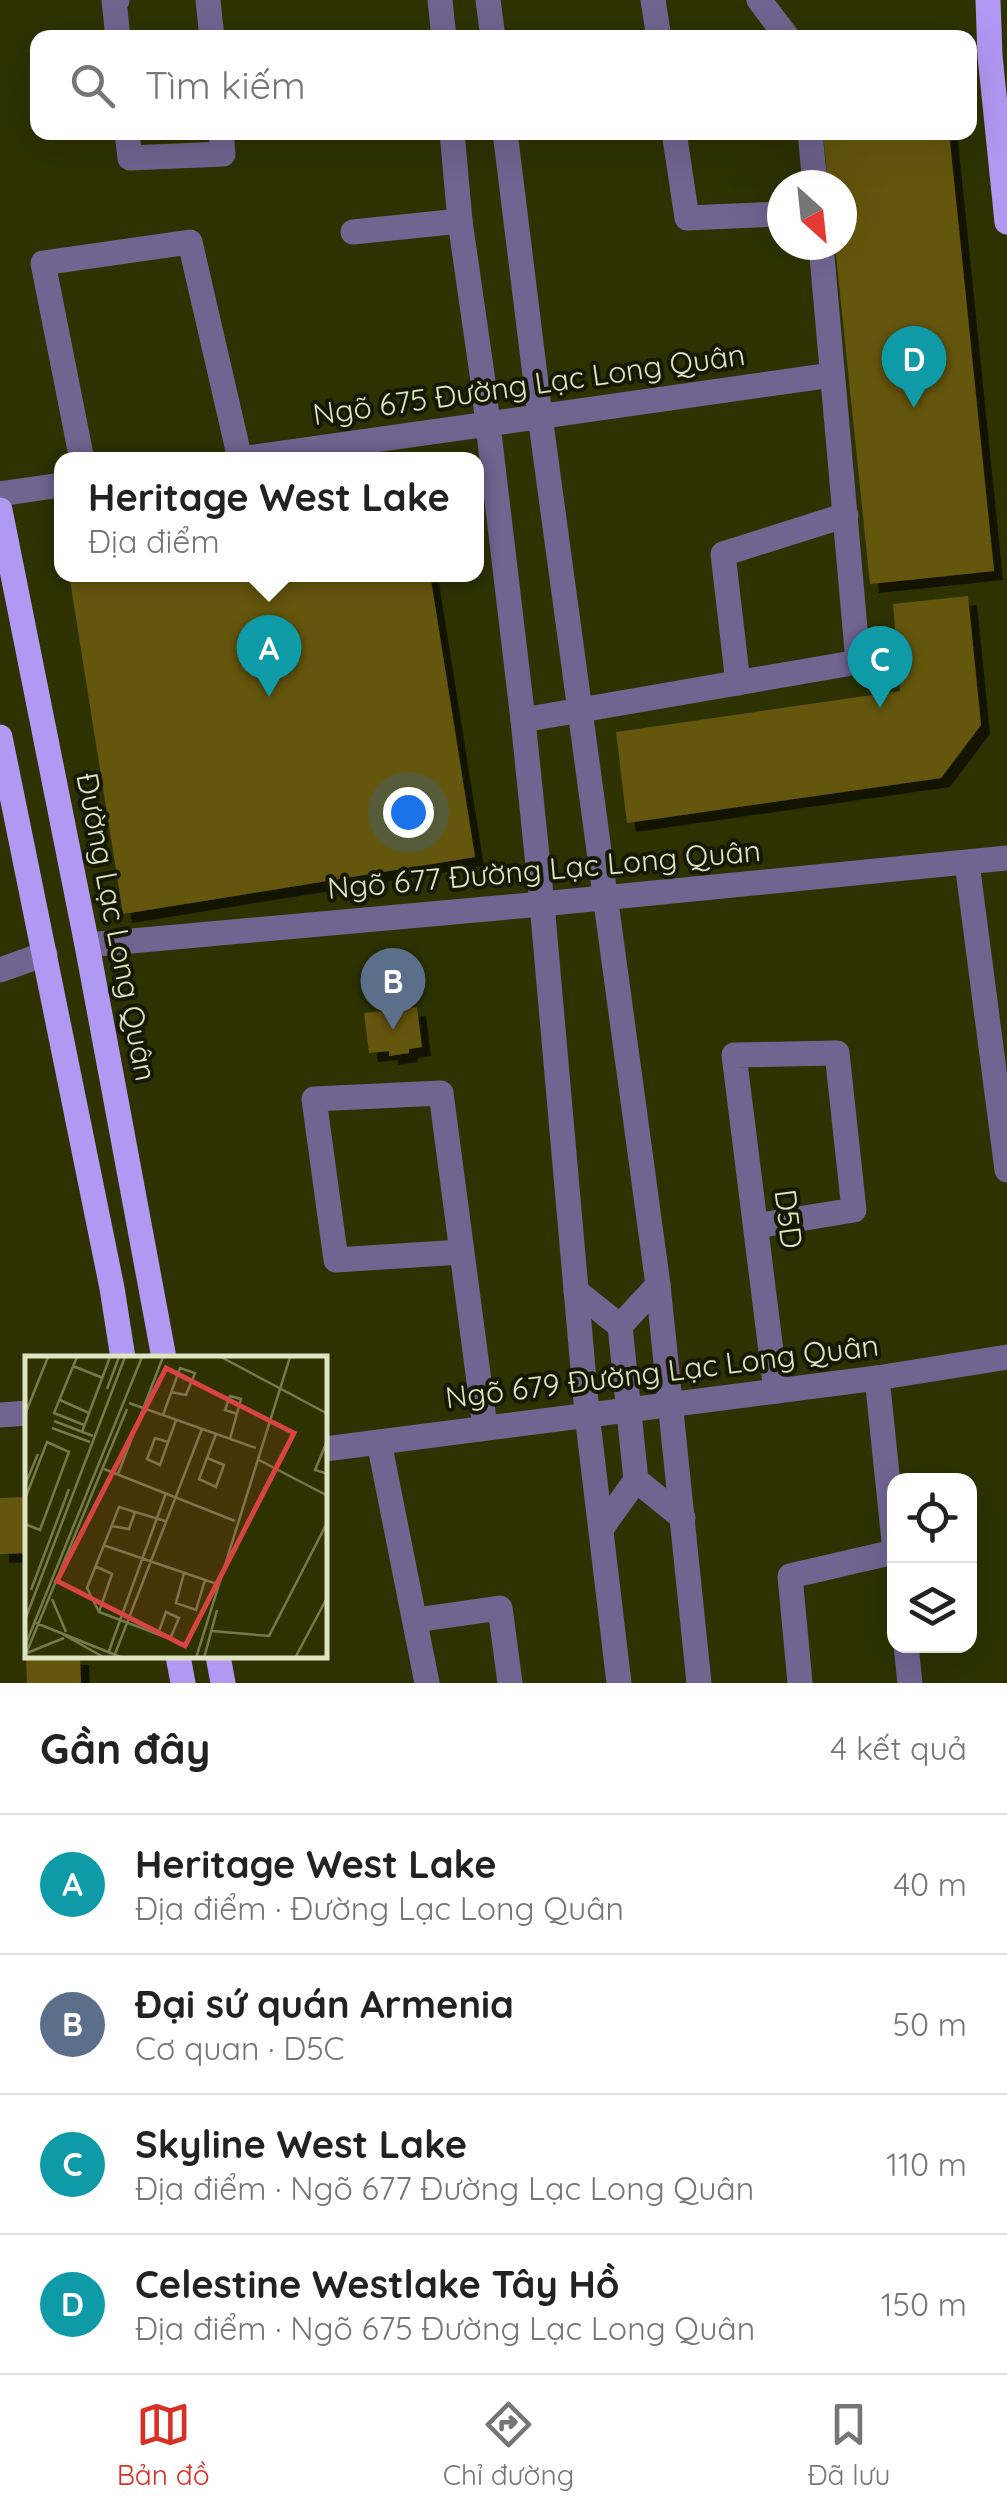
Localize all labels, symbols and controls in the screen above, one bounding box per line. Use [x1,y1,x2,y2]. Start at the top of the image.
search box [30,30,977,140]
icon: search [65,58,120,113]
text: Tìm kiếm [145,61,306,109]
north arrow [767,170,857,260]
pin: D [882,326,946,408]
street label: Ngõ 675 Đường Lạc Long Quân [310,335,747,433]
popup [54,452,484,582]
text: Heritage West Lake [88,473,450,521]
text: Địa điểm [88,521,220,561]
pin: A [236,614,302,697]
pin: C [848,626,912,708]
street label: Đường Lạc Long Quân [68,770,166,1084]
your location [383,787,434,838]
street label: Ngõ 677 Đường Lạc Long Quân [326,831,762,907]
pin: B [360,948,426,1030]
street label: D5D [767,1187,811,1251]
street label: Ngõ 679 Đường Lạc Long Quân [443,1326,881,1416]
inset map [25,1356,328,1658]
map controls [887,1473,977,1653]
button: locate [887,1473,977,1563]
button: layers [887,1563,977,1653]
text: Gần đây [40,1722,210,1775]
text: 4 kết quả [830,1728,967,1768]
text: Heritage West Lake [135,1840,497,1888]
text: A [62,1864,83,1904]
text: 40 m [893,1864,967,1904]
text: Địa điểm · Đường Lạc Long Quân [135,1888,624,1928]
text: Đại sứ quán Armenia [135,1980,514,2028]
text: B [62,2004,83,2044]
text: 50 m [893,2004,967,2044]
text: Cơ quan · D5C [135,2028,345,2068]
text: Skyline West Lake [135,2120,467,2168]
text: C [62,2144,83,2184]
text: 110 m [886,2144,967,2184]
text: Địa điểm · Ngõ 677 Đường Lạc Long Quân [135,2168,754,2208]
text: Celestine Westlake Tây Hồ [135,2260,619,2308]
text: D [61,2284,84,2324]
text: 150 m [881,2284,967,2324]
text: Địa điểm · Ngõ 675 Đường Lạc Long Quân [135,2308,755,2348]
tab: Bản đồ [117,2397,210,2492]
tab: Chỉ đường [443,2397,574,2492]
tab: Đã lưu [807,2397,890,2492]

